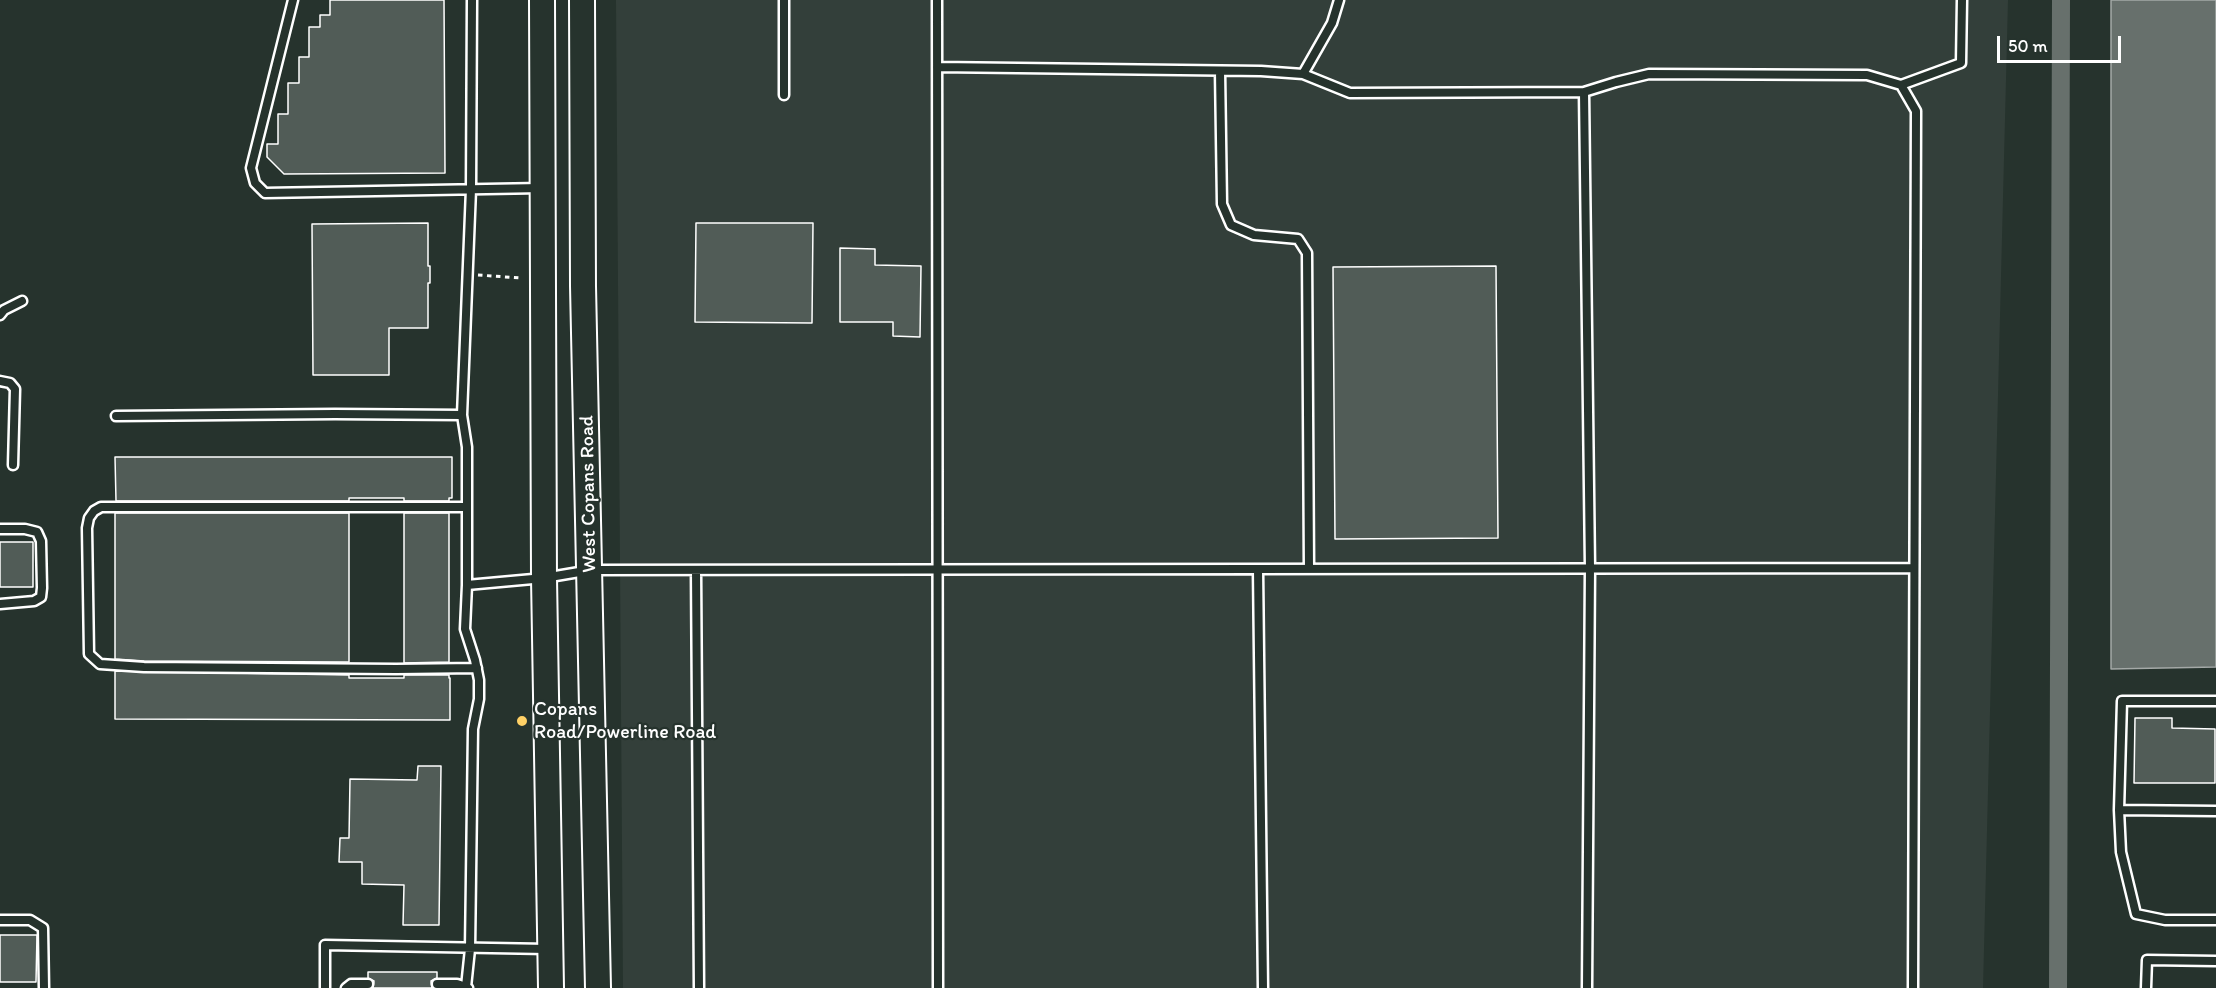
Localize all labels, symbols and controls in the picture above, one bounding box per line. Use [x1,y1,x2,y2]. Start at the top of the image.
scale bar [2000,24,2124,62]
text: 50 m [2008,35,2048,57]
street label: West Copans Road [576,415,602,573]
place label: Copans Road/Powerline Road [534,698,716,745]
marker: Copans Road/Powerline Road [515,714,529,728]

